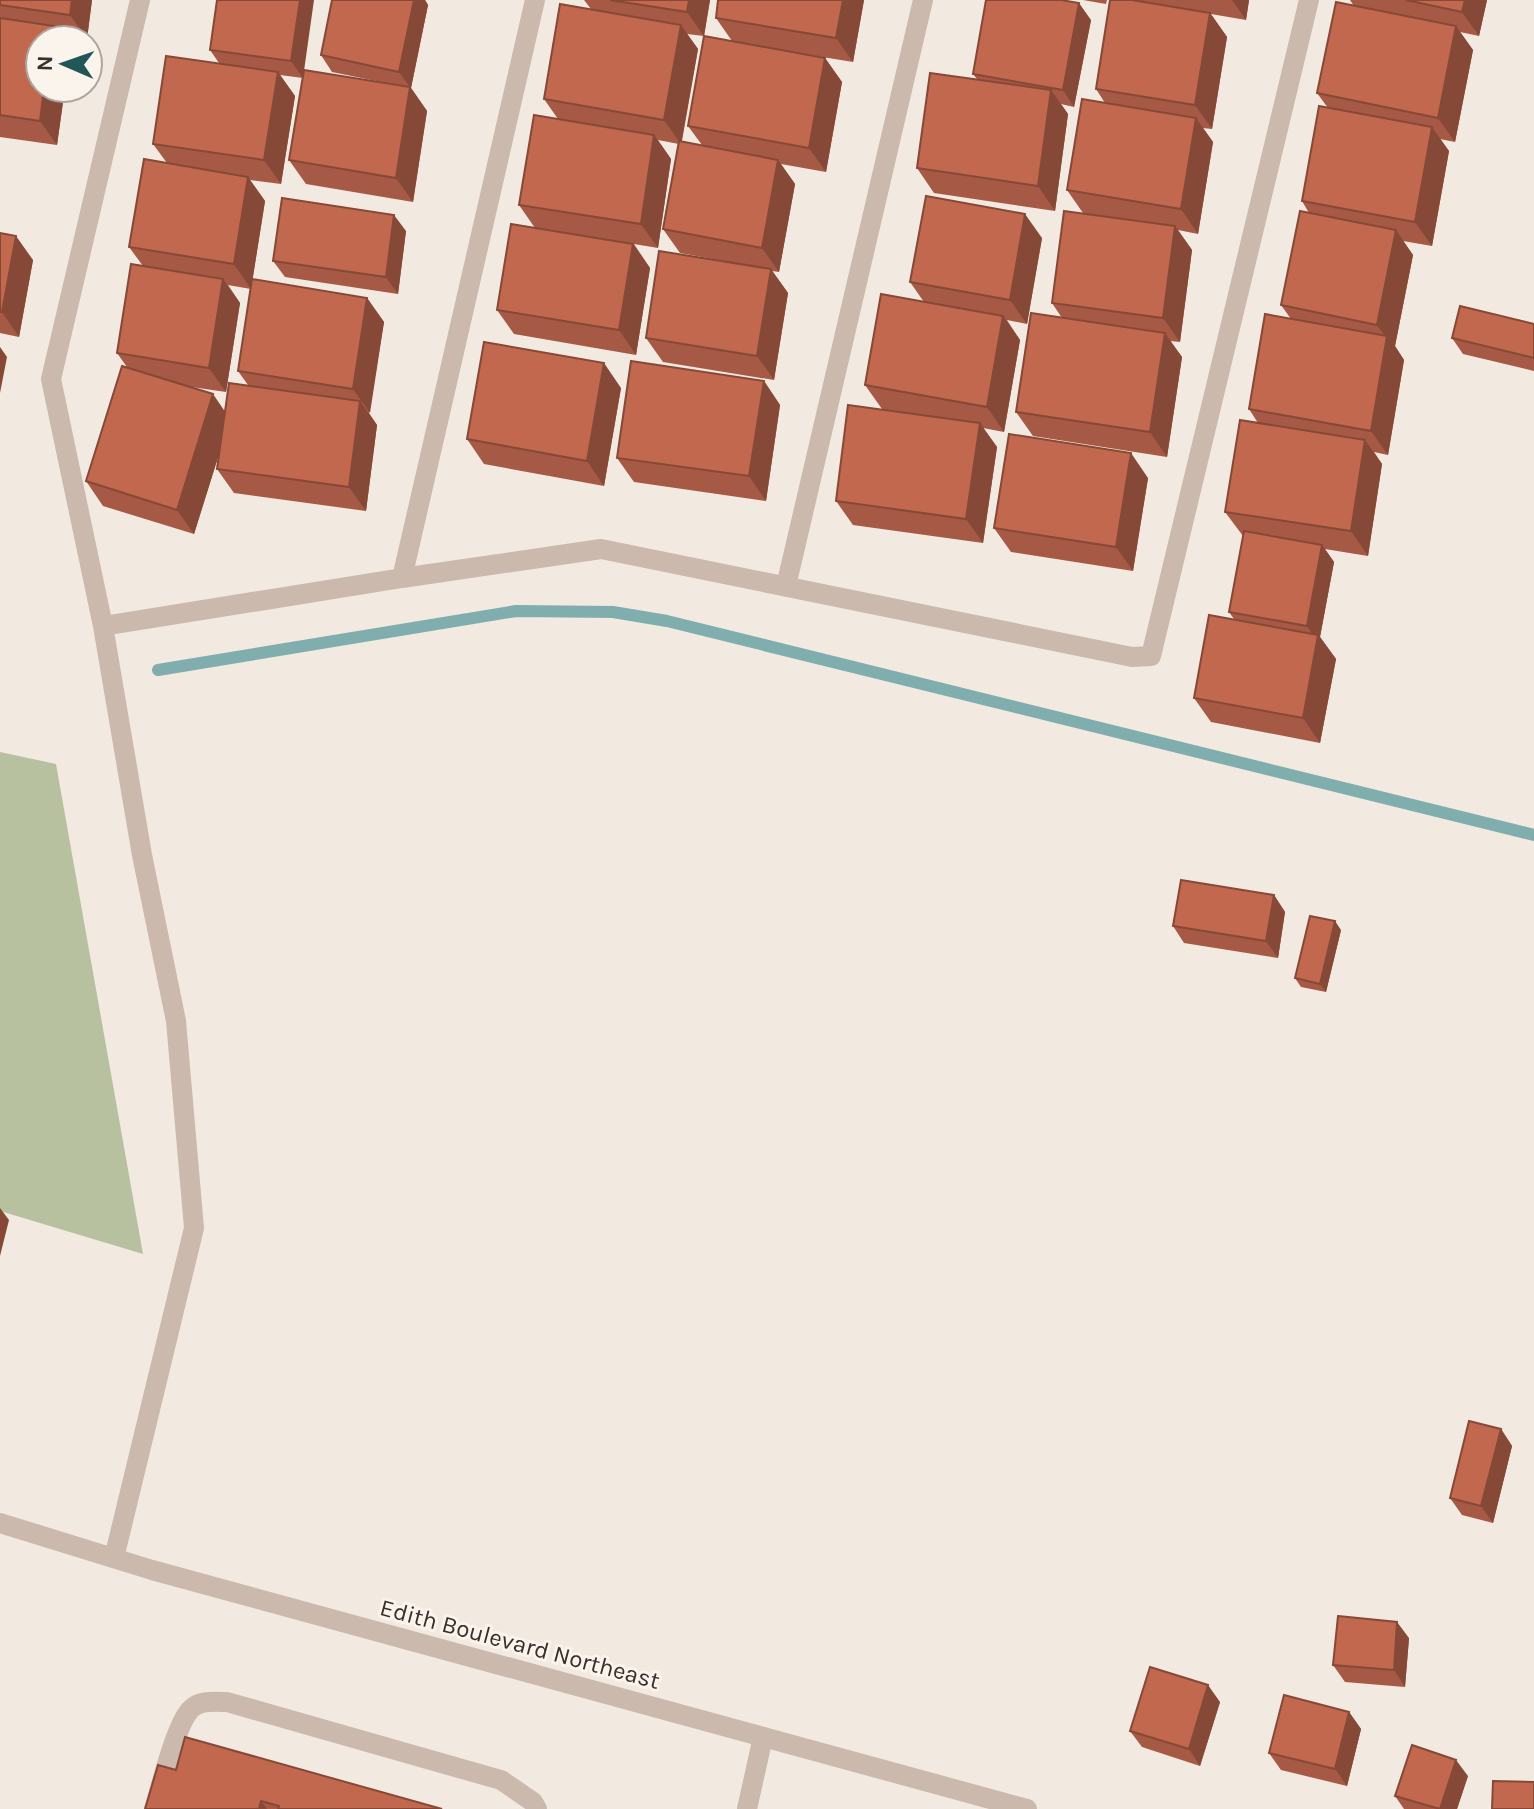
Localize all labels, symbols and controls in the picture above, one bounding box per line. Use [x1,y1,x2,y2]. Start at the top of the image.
north arrow [24,24,104,104]
text: N [32,55,58,72]
street label: Edith Boulevard Northeast [377,1593,663,1695]

